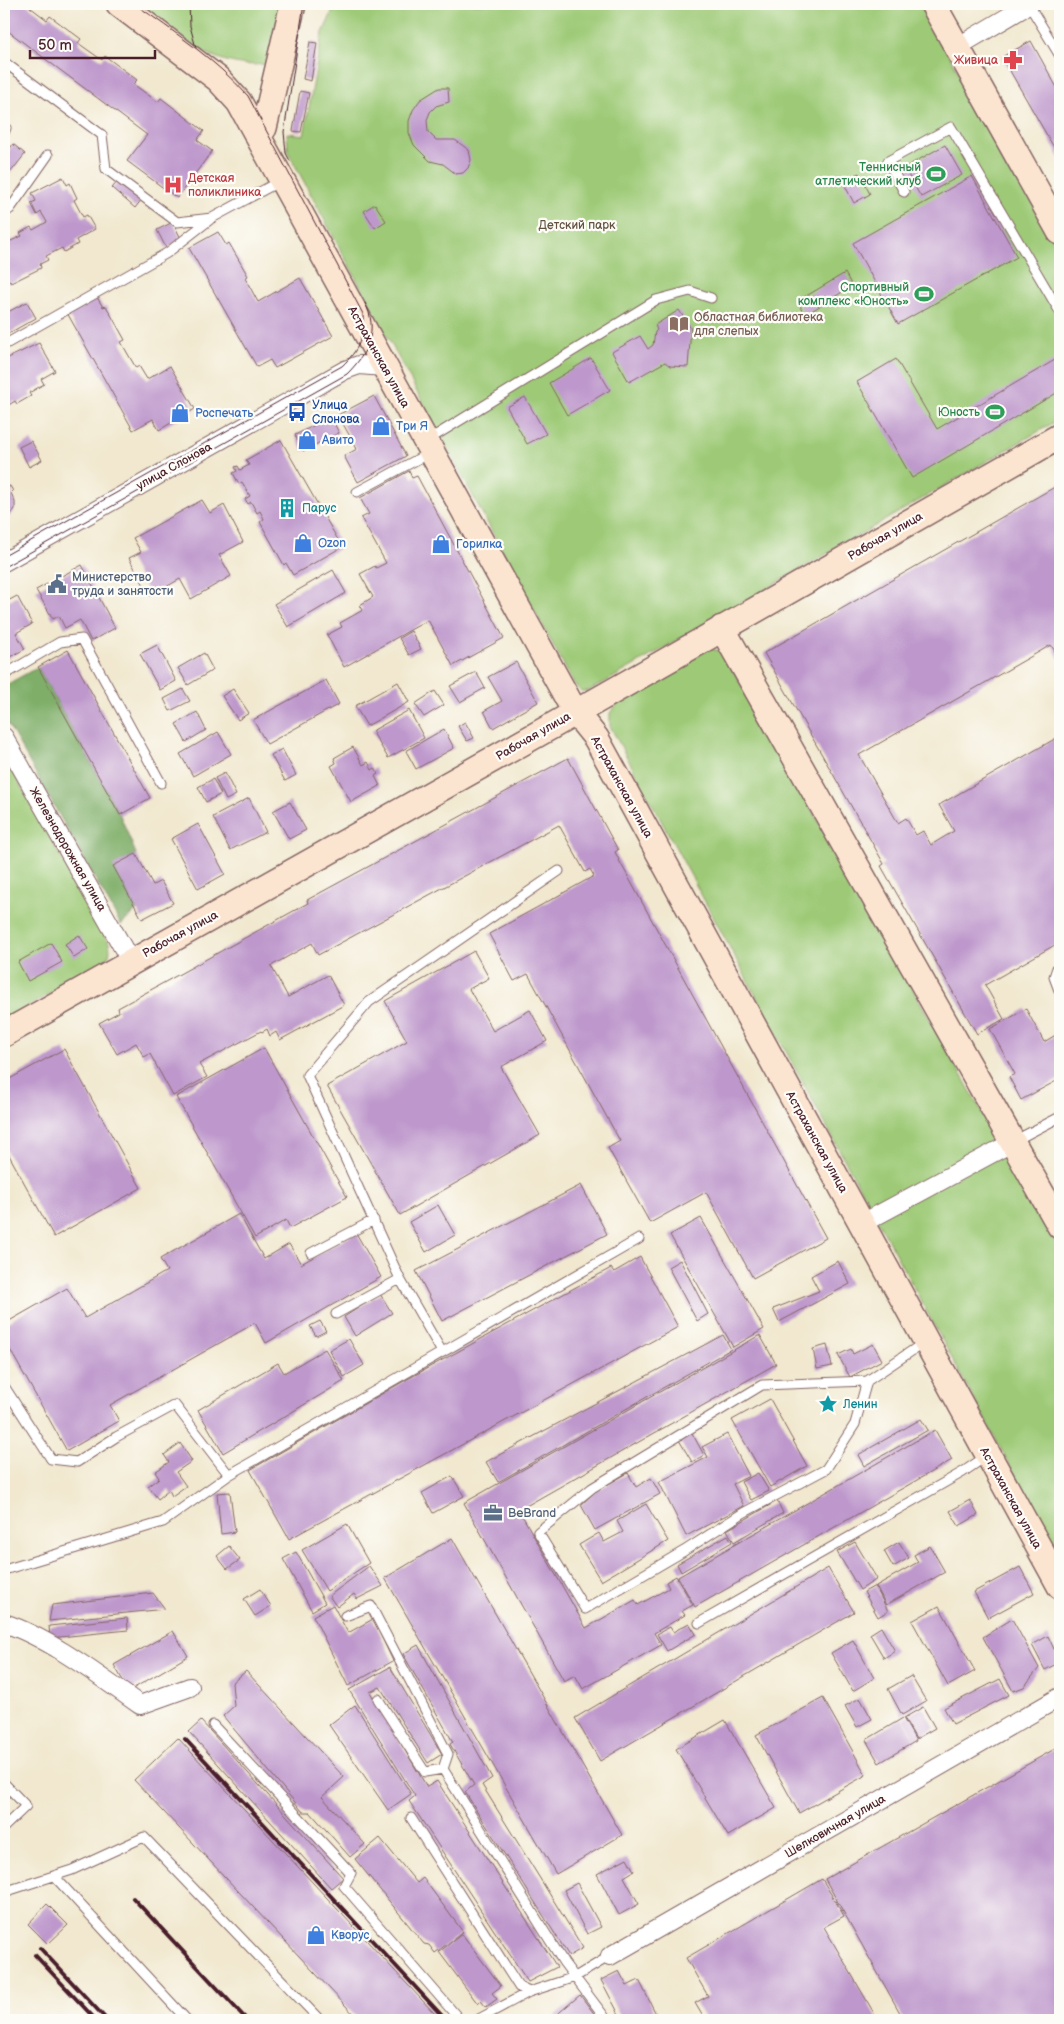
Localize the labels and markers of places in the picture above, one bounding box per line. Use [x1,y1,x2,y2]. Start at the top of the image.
pharmacy icon: Живица [1002,49,1024,71]
place label: Живица [954,53,998,68]
place label: Теннисный атлетический клуб [815,160,921,189]
sports icon: Теннисный атлетический клуб [925,163,947,185]
place label: Детская поликлиника [188,171,261,200]
hospital icon: Детская поликлиника [162,174,184,196]
place label: Спортивный комплекс «Юность» [798,280,909,309]
sports icon: Спортивный комплекс «Юность» [913,283,935,305]
place label: Областная библиотека для слепых [694,310,823,339]
library icon: Областная библиотека для слепых [668,313,690,335]
place label: Улица Слонова [312,398,360,427]
bus stop icon: Улица Слонова [286,401,308,423]
sports icon: Юность [984,401,1006,423]
shop icon: Роспечать [169,402,191,424]
place label: Юность [938,405,980,420]
place label: Роспечать [195,406,253,421]
shop icon: Три Я [370,415,392,437]
place label: Три Я [396,419,428,434]
shop icon: Авито [296,429,318,451]
place label: Авито [321,433,354,448]
building icon: Парус [276,497,298,519]
place label: Парус [302,501,336,516]
shop icon: Ozon [292,532,314,554]
shop icon: Горилка [430,533,452,555]
place label: Ozon [318,536,346,551]
place label: Горилка [456,537,502,552]
place label: Министерство труда и занятости [72,570,174,599]
public building icon: Министерство труда и занятости [46,573,68,595]
place icon: Ленин [817,1393,839,1415]
place label: Ленин [842,1397,878,1412]
office icon: BeBrand [482,1502,504,1524]
place label: BeBrand [508,1506,556,1521]
shop icon: Кворус [305,1924,327,1946]
place label: Кворус [331,1928,370,1943]

